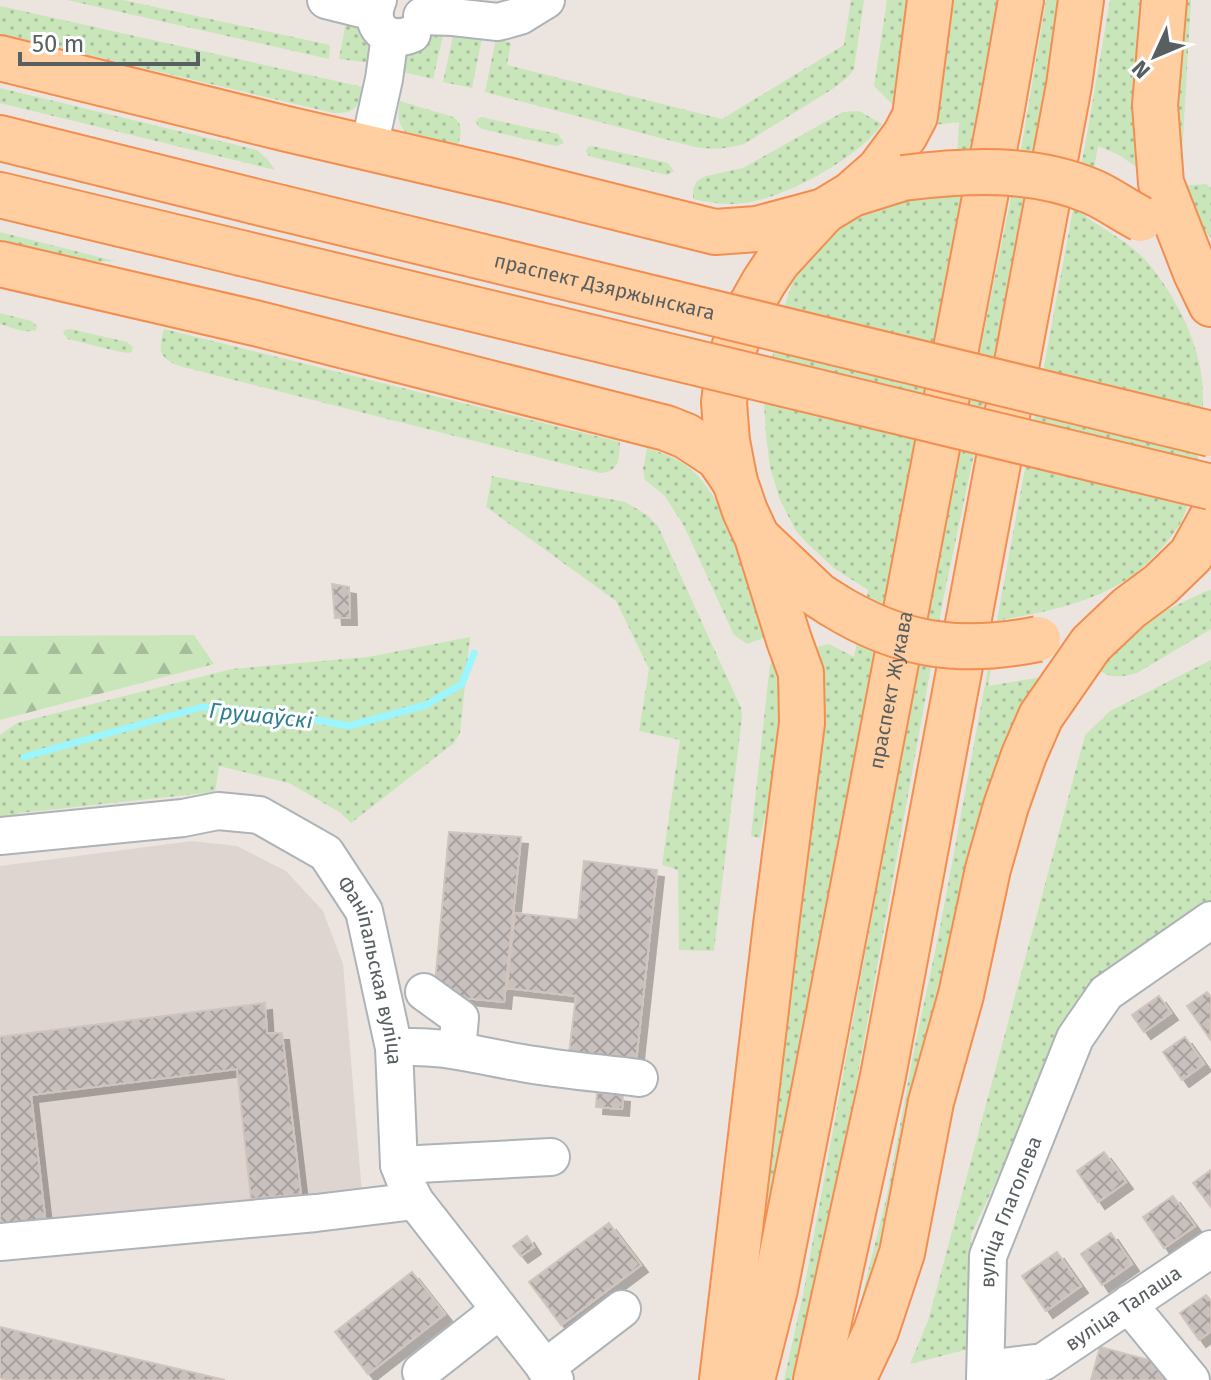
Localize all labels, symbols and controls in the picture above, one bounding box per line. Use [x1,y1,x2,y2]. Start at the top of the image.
scale bar [20,16,198,66]
north arrow [1115,16,1195,96]
text: 50 m [32,30,84,58]
text: N [1126,55,1156,84]
street label: праспект Дзяржынскага [492,248,718,325]
street label: праспект Жукава [864,609,918,771]
water label: Грушаўскі [208,697,314,734]
street label: Фаніпальская вуліца [332,871,407,1065]
street label: вуліца Глаголева [975,1133,1047,1288]
street label: вуліца Талаша [1060,1260,1186,1356]

